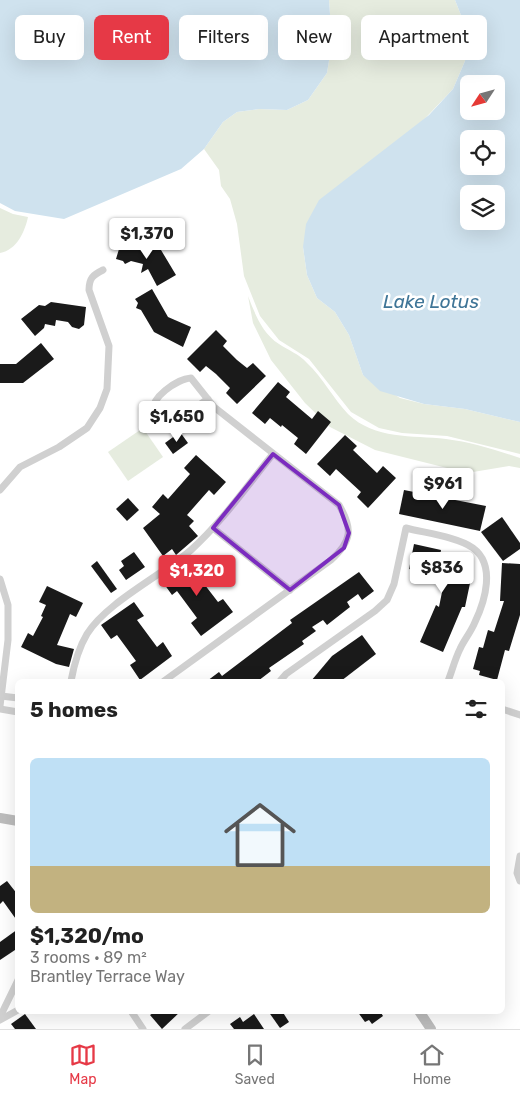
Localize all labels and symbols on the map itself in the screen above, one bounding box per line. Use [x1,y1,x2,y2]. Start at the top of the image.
north arrow [460,75,505,120]
pin: $1,370 [106,218,188,260]
water label: Lake Lotus [383,290,479,313]
pin: $1,650 [136,400,218,443]
pin: $961 [413,468,473,510]
pin: $836 [412,552,472,594]
pin: $1,320 [156,554,238,597]

